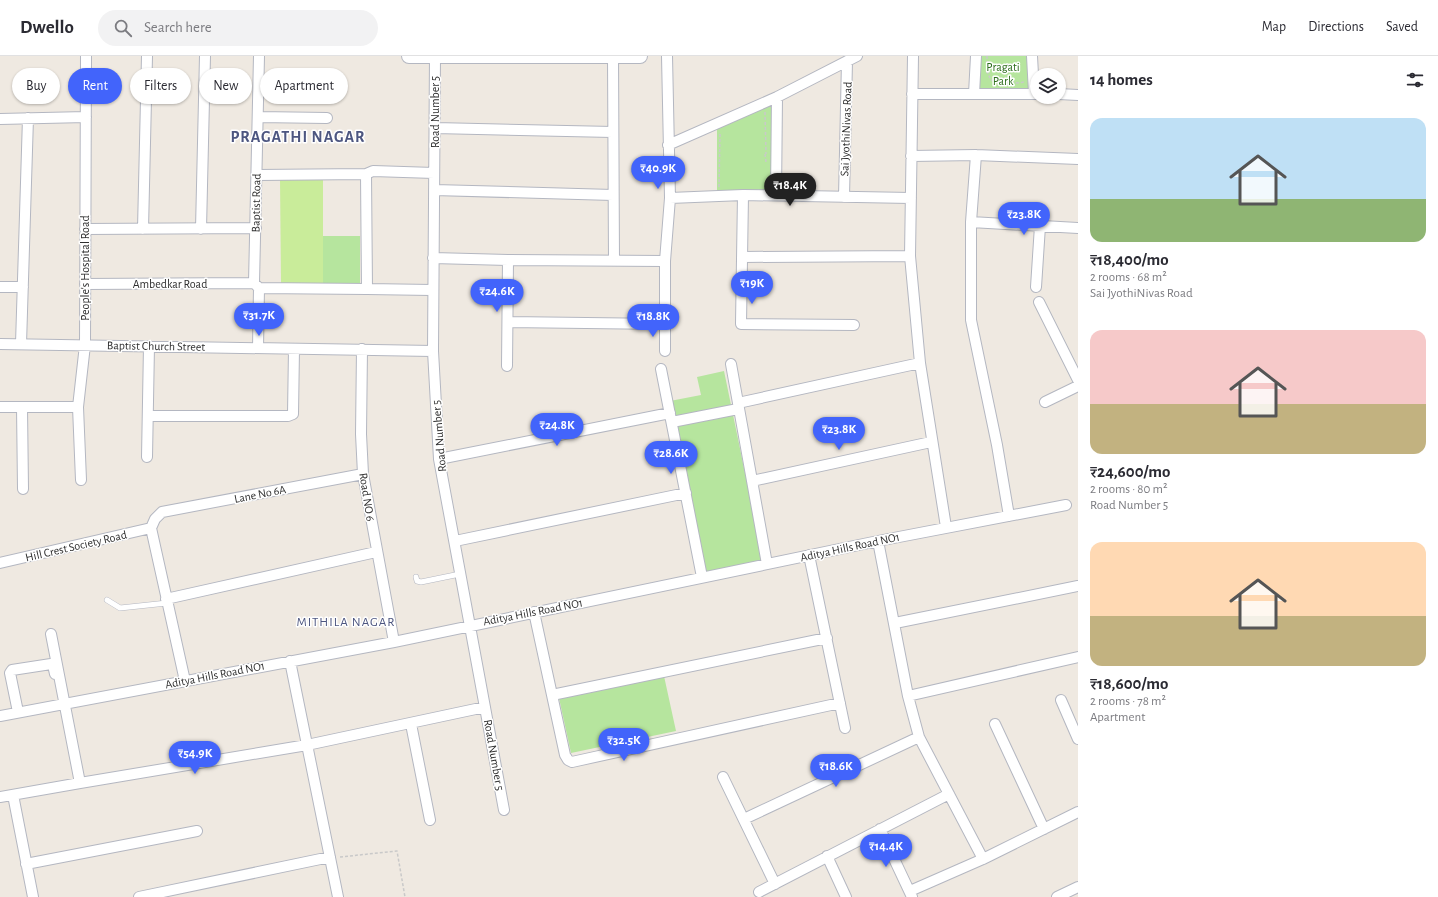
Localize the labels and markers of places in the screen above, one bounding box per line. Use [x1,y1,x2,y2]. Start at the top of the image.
pin: ₹40.9K [625,156,691,190]
pin: ₹18.4K [757,173,823,207]
pin: ₹23.8K [991,202,1057,236]
pin: ₹19K [728,271,776,305]
pin: ₹24.6K [464,279,530,313]
pin: ₹31.7K [226,303,292,337]
pin: ₹18.8K [620,304,686,338]
pin: ₹24.8K [524,413,590,447]
pin: ₹23.8K [806,417,872,451]
pin: ₹28.6K [638,441,704,475]
pin: ₹32.5K [591,728,657,762]
pin: ₹54.9K [162,741,228,775]
pin: ₹18.6K [803,754,869,788]
pin: ₹14.4K [853,834,919,868]

